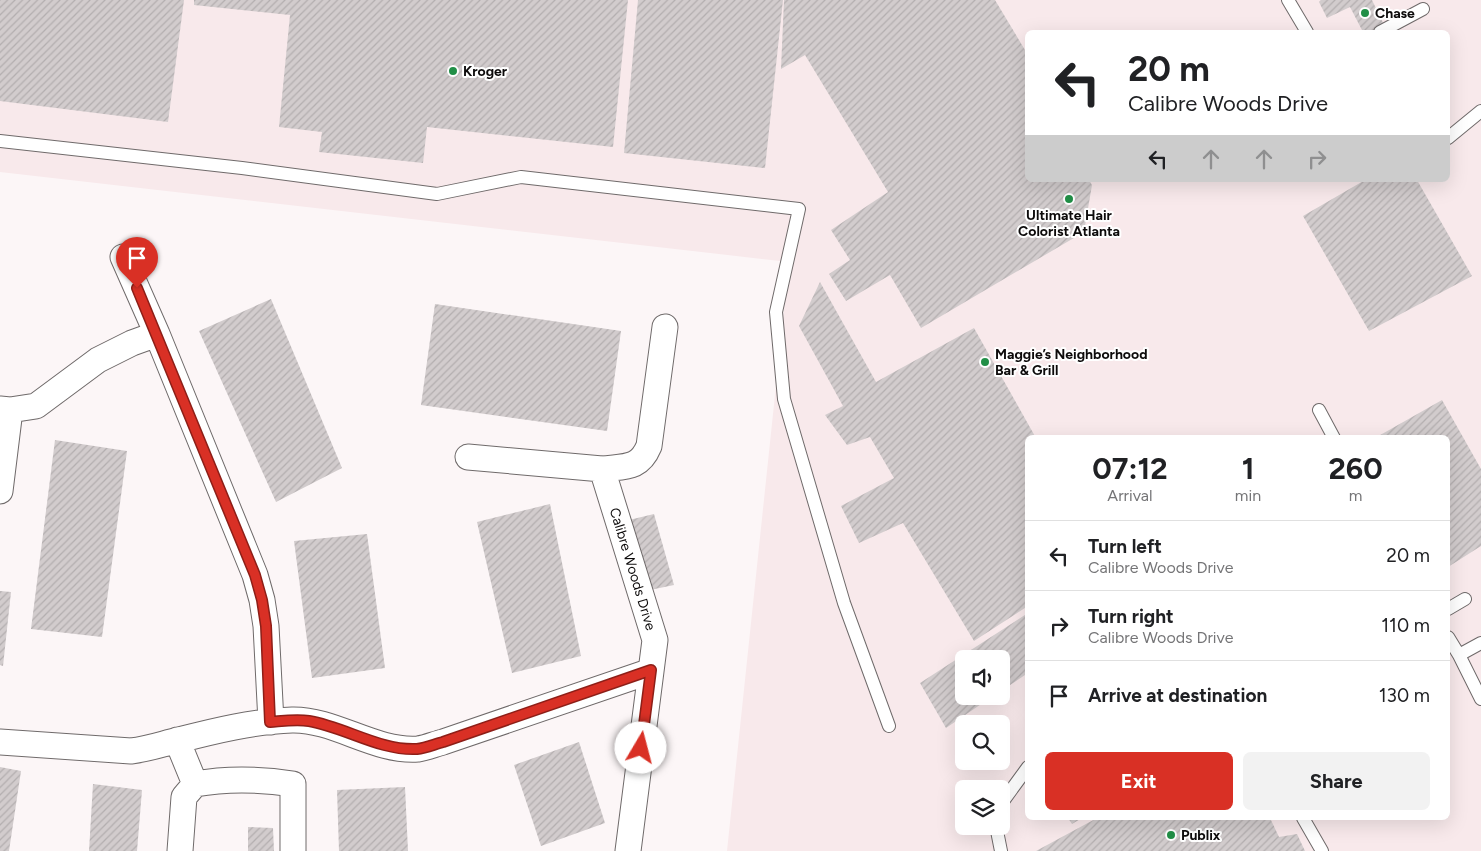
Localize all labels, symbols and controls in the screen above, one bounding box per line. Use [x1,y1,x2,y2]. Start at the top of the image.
place label: Chase [1375,5,1415,22]
marker: Chase [1359,7,1371,19]
text: 20 m [1128,48,1210,90]
icon: left [1045,50,1110,115]
place label: Kroger [463,63,508,80]
marker: Kroger [447,65,459,77]
text: Calibre Woods Drive [1128,90,1328,117]
icon: left [1144,145,1172,173]
icon: ahead [1197,145,1225,173]
icon: ahead [1250,145,1278,173]
icon: right [1303,145,1331,173]
marker: Ultimate Hair Colorist Atlanta [1063,193,1075,205]
place label: Ultimate Hair Colorist Atlanta [1018,207,1120,240]
pin [116,237,158,288]
icon: arrive [123,244,151,272]
place label: Maggie’s Neighborhood Bar & Grill [995,346,1147,379]
marker: Maggie’s Neighborhood Bar & Grill [979,356,991,368]
text: 07:12 [1092,450,1168,487]
text: 1 [1242,450,1254,487]
text: 260 [1328,450,1383,487]
text: Arrival [1107,486,1153,505]
text: min [1235,486,1261,505]
text: m [1349,486,1362,505]
street label: Calibre Woods Drive [606,506,659,633]
text: Turn left [1088,535,1162,558]
icon: left [1045,542,1073,570]
text: 20 m [1386,544,1430,567]
text: Calibre Woods Drive [1088,558,1233,577]
text: Turn right [1088,605,1174,628]
icon: right [1045,612,1073,640]
text: 110 m [1381,614,1430,637]
text: Calibre Woods Drive [1088,628,1233,647]
map controls [955,650,1010,835]
button: sound [955,650,1010,705]
icon: arrive [1045,682,1073,710]
text: Arrive at destination [1088,684,1267,707]
text: 130 m [1379,684,1430,707]
button: search [955,715,1010,770]
position arrow [614,721,666,773]
button: Exit [1045,752,1233,810]
button: Share [1243,752,1430,810]
button: layers [955,780,1010,835]
place label: Publix [1181,827,1221,844]
marker: Publix [1165,829,1177,841]

